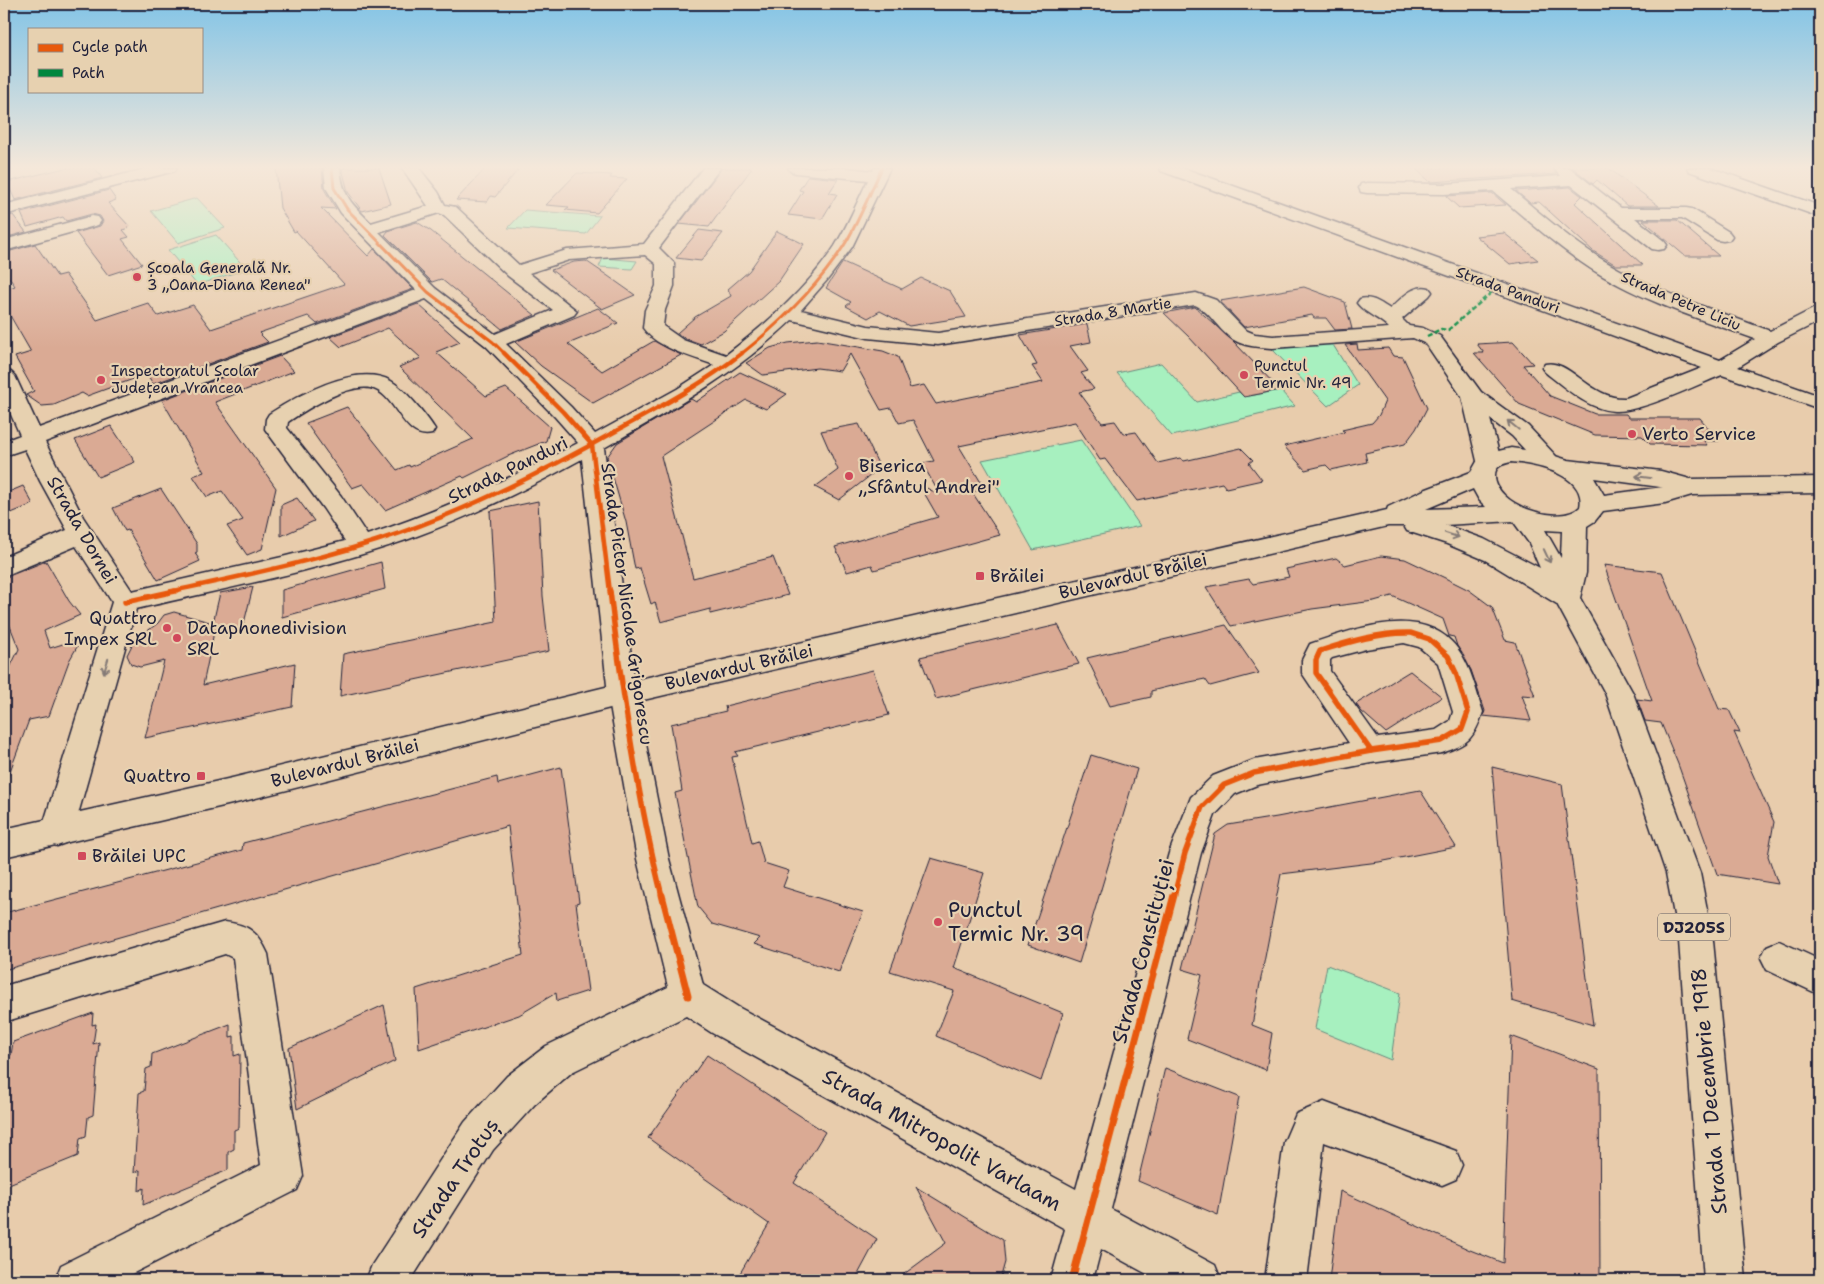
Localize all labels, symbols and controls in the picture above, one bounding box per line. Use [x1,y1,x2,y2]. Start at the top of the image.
legend [28,28,202,92]
text: Cycle path [72,37,148,57]
text: Path [72,63,105,83]
place label: Școala Generală Nr. 3 „Oana-Diana Renea" [147,258,311,295]
street label: Strada Panduri [1453,262,1563,318]
street label: Strada Petre Liciu [1618,267,1744,335]
marker: Școala Generală Nr. 3 „Oana-Diana Renea" [131,271,143,283]
street label: Strada 8 Martie [1053,293,1173,331]
place label: Punctul Termic Nr. 49 [1254,356,1351,393]
place label: Inspectoratul Școlar Județean Vrancea [111,361,259,399]
marker: Punctul Termic Nr. 49 [1238,369,1250,381]
marker: Inspectoratul Școlar Județean Vrancea [95,374,107,386]
one-way arrow [1507,420,1520,431]
place label: Verto Service [1642,422,1756,446]
marker: Verto Service [1626,428,1638,440]
street label: Strada Panduri [444,431,572,509]
place label: Biserica „Sfântul Andrei" [858,454,1000,499]
street label: Strada Pictor Nicolae Grigorescu [595,461,659,747]
marker: Biserica „Sfântul Andrei" [843,470,855,482]
street label: Strada Dornei [41,472,123,588]
one-way arrow [1635,472,1651,482]
one-way arrow [1444,531,1459,540]
street label: Bulevardul Brăilei [1056,547,1210,605]
one-way arrow [1543,548,1552,563]
place label: Brăilei [990,564,1044,588]
marker: Brăilei [974,570,986,582]
place label: Quattro Impex SRL [64,606,157,651]
place label: Dataphonedivision SRL [187,616,347,661]
marker: Quattro Impex SRL [161,622,173,634]
marker: Dataphonedivision SRL [171,632,183,644]
street label: Bulevardul Brăilei [662,638,816,696]
one-way arrow [100,657,110,673]
street label: Bulevardul Brăilei [268,733,422,793]
place label: Quattro [123,764,191,788]
marker: Quattro [195,770,207,782]
place label: Brăilei UPC [92,844,186,868]
marker: Brăilei UPC [76,850,88,862]
street label: Strada Constituției [1105,855,1181,1047]
place label: Punctul Termic Nr. 39 [948,896,1084,948]
road number: DJ205S [1658,914,1730,940]
marker: Punctul Termic Nr. 39 [932,916,944,928]
street label: Strada 1 Decembrie 1918 [1684,966,1734,1216]
street label: Strada Mitropolit Varlaam [817,1062,1067,1218]
street label: Strada Trotuș [405,1113,506,1244]

